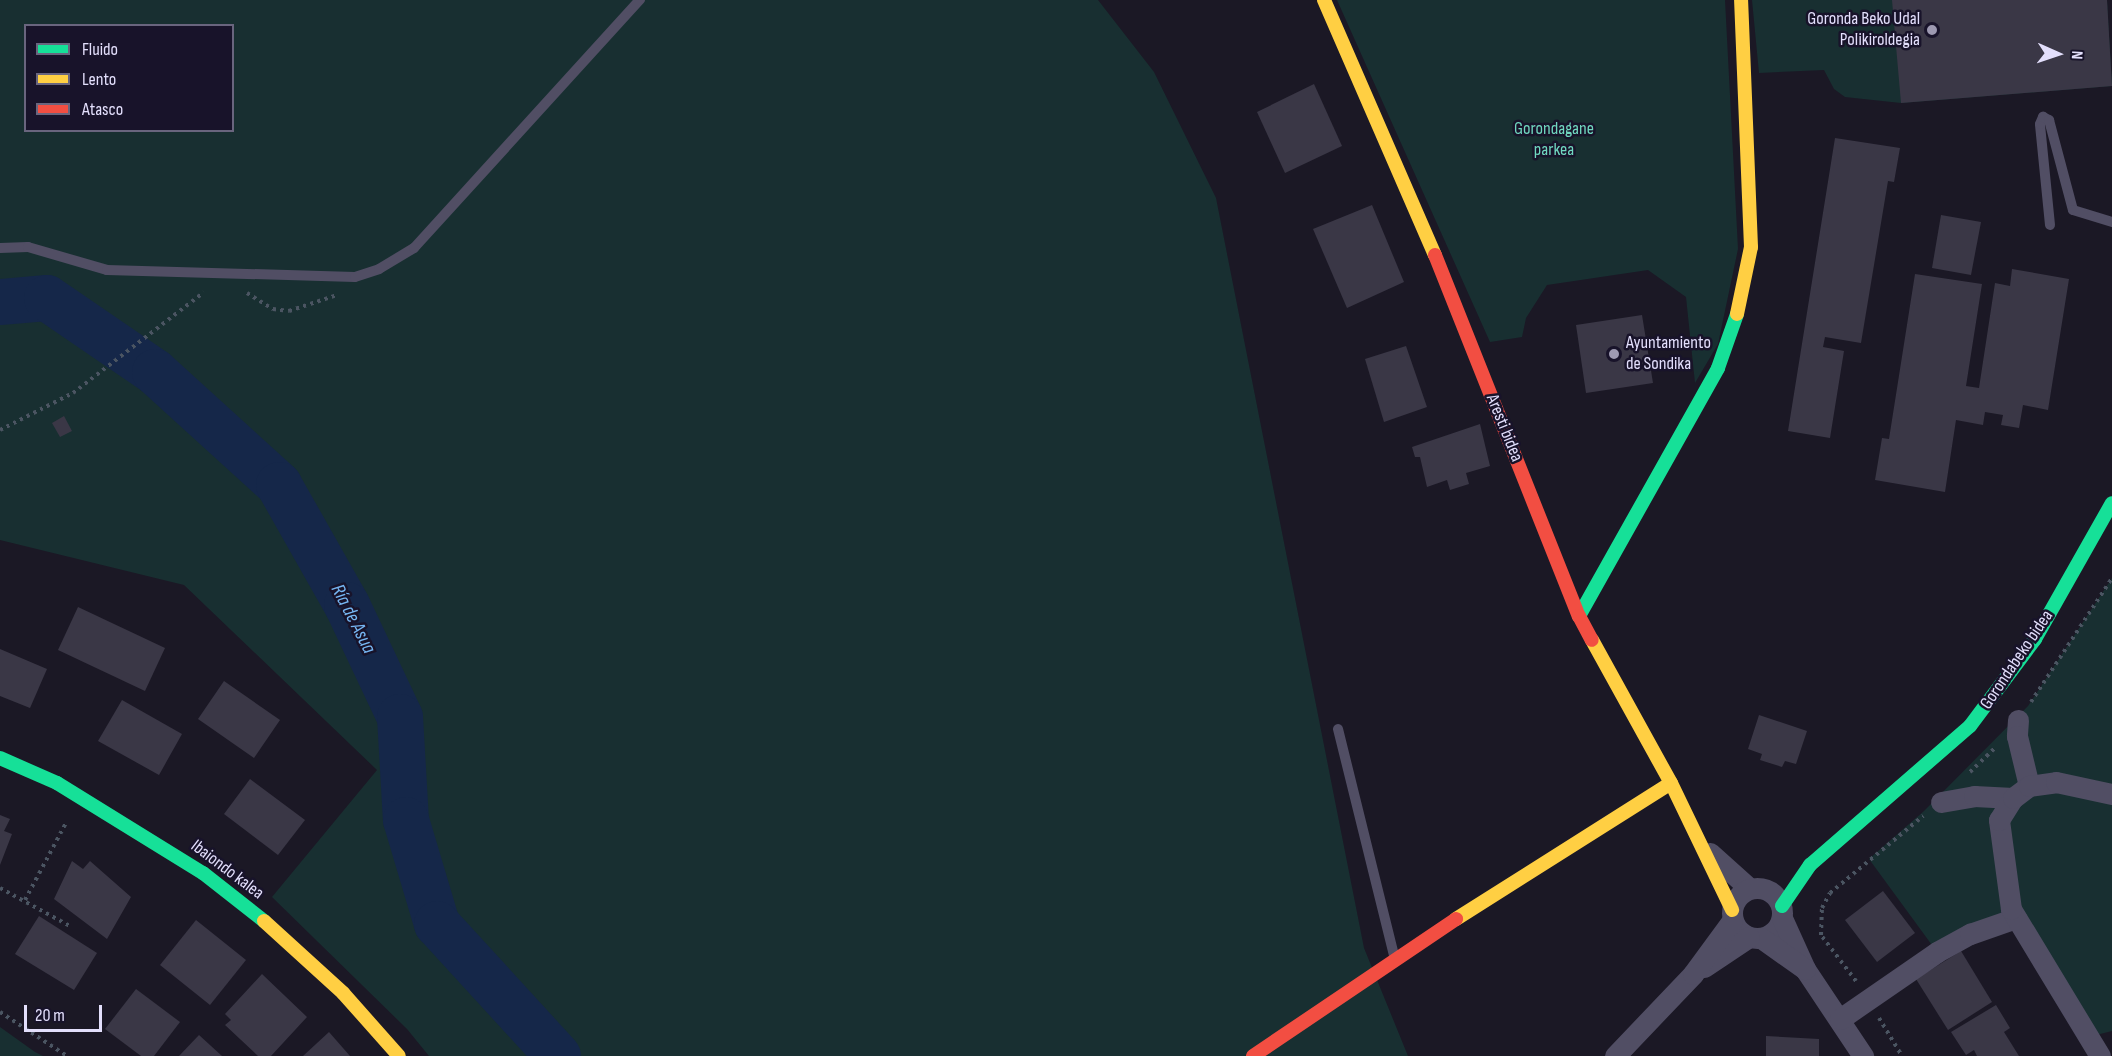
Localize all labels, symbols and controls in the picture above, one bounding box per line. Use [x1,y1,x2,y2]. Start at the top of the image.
place label: Goronda Beko Udal Polikiroldegia [1807,9,1920,52]
marker: Goronda Beko Udal Polikiroldegia [1925,23,1939,37]
legend [24,24,234,132]
north arrow [2028,24,2088,84]
text: Fluido [82,39,118,60]
text: N [2067,50,2086,60]
text: Lento [82,69,116,90]
text: Atasco [82,99,123,120]
park label: Gorondagane parkea [1514,119,1594,162]
place label: Ayuntamiento de Sondika [1626,333,1711,376]
marker: Ayuntamiento de Sondika [1607,347,1621,361]
street label: Aresti bidea [1481,391,1527,465]
water label: Ría de Asua [325,580,381,658]
street label: Gorondabeko bidea [1976,606,2058,714]
street label: Ibaiondo kalea [186,836,268,904]
scale bar [27,993,105,1031]
text: 20 m [35,1005,65,1026]

